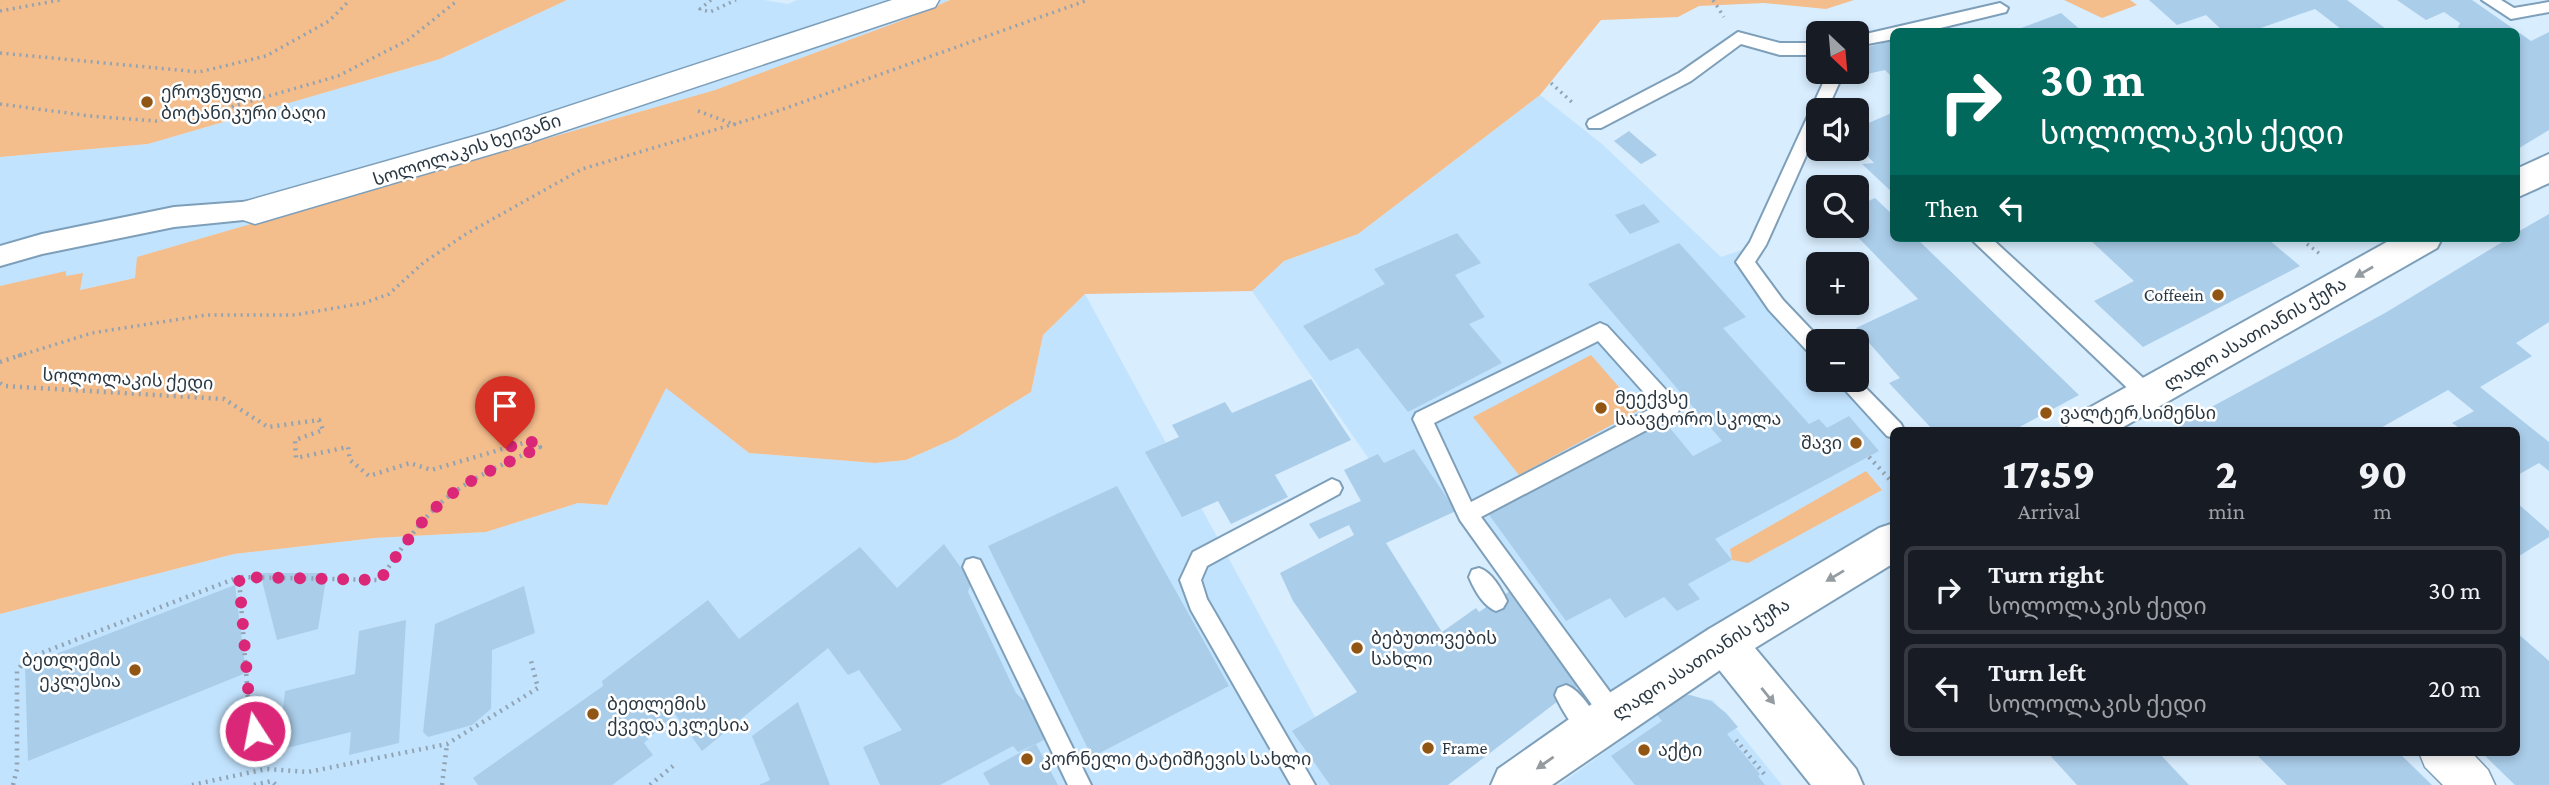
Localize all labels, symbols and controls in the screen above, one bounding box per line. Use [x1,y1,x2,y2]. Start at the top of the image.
north arrow [1806,21,1869,84]
map controls [1806,21,1869,392]
text: 30 m [2040,52,2145,107]
icon: right [1925,56,2016,147]
place label: ეროვნული ბოტანიკური ბაღი [161,82,326,124]
marker: ეროვნული ბოტანიკური ბაღი [139,94,155,110]
button: sound [1806,98,1869,161]
street label: სოლოლაკის ხეივანი [371,110,564,191]
text: სოლოლაკის ქედი [2040,115,2344,151]
button: search [1806,175,1869,238]
icon: left [1993,189,2031,227]
text: Then [1925,194,1979,223]
button: + [1806,252,1869,315]
one-way arrow [2355,266,2374,278]
street label: ლადო ასათიანის ქუჩა [2160,273,2350,395]
place label: Coffeein [2144,285,2204,305]
marker: Coffeein [2210,287,2226,303]
button: − [1806,329,1869,392]
street label: სოლოლაკის ქედი [42,365,214,394]
pin [475,376,535,448]
icon: arrive [486,387,524,425]
place label: მეექვსე საავტორო სკოლა [1615,388,1781,430]
marker: მეექვსე საავტორო სკოლა [1593,400,1609,416]
place label: ვალტერ სიმენსი [2060,403,2216,424]
marker: ვალტერ სიმენსი [2038,405,2054,421]
place label: შავი [1801,433,1842,454]
marker: შავი [1848,435,1864,451]
text: 17:59 [2003,450,2096,497]
text: 2 [2216,450,2238,497]
text: 90 [2358,450,2407,497]
text: Arrival [2018,498,2080,524]
text: min [2208,498,2245,524]
text: m [2373,498,2392,524]
text: Turn right [1988,560,2104,589]
one-way arrow [1825,570,1844,582]
icon: right [1929,571,1967,609]
text: 30 m [2428,576,2481,605]
text: სოლოლაკის ქედი [1988,593,2207,619]
street label: ლადო ასათიანის ქუჩა [1609,594,1794,725]
place label: ბებუთოვების სახლი [1371,628,1497,670]
marker: ბებუთოვების სახლი [1349,640,1365,656]
place label: ბეთლემის ეკლესია [22,650,121,692]
text: Turn left [1988,658,2086,687]
marker: ბეთლემის ეკლესია [127,662,143,678]
icon: left [1929,669,1967,707]
text: 20 m [2428,674,2481,703]
one-way arrow [1760,687,1775,705]
text: სოლოლაკის ქედი [1988,691,2207,717]
position arrow [218,694,292,768]
place label: ბეთლემის ქვედა ეკლესია [607,694,749,736]
marker: ბეთლემის ქვედა ეკლესია [585,706,601,722]
place label: Frame [1442,738,1488,758]
marker: Frame [1420,740,1436,756]
place label: აქტი [1658,740,1702,761]
marker: აქტი [1636,742,1652,758]
place label: კორნელი ტატიშჩევის სახლი [1041,749,1311,770]
marker: კორნელი ტატიშჩევის სახლი [1019,751,1035,767]
one-way arrow [1536,756,1554,770]

